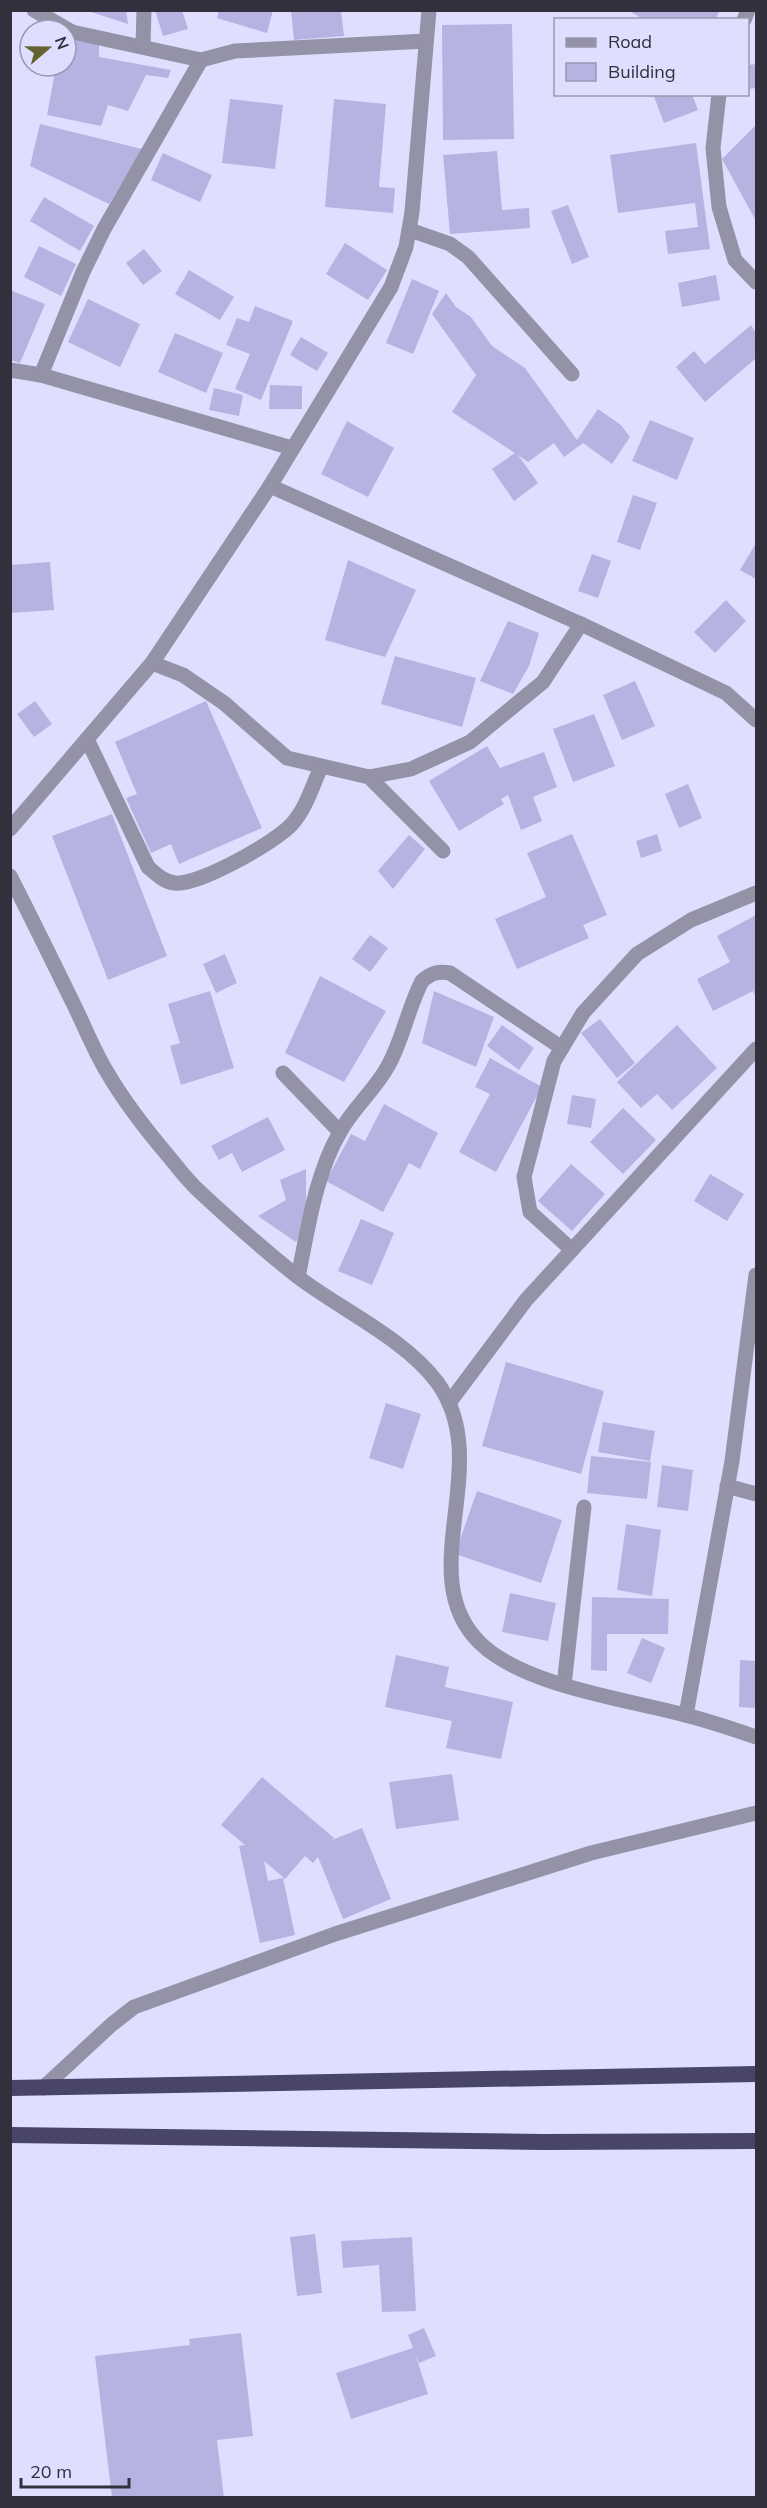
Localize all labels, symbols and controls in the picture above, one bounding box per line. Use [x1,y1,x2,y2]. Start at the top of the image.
north arrow [18,18,78,78]
legend [554,18,749,96]
text: Road [608,30,652,53]
text: N [51,34,74,52]
text: Building [608,60,676,83]
scale bar [21,2451,129,2489]
text: 20 m [30,2460,72,2483]

